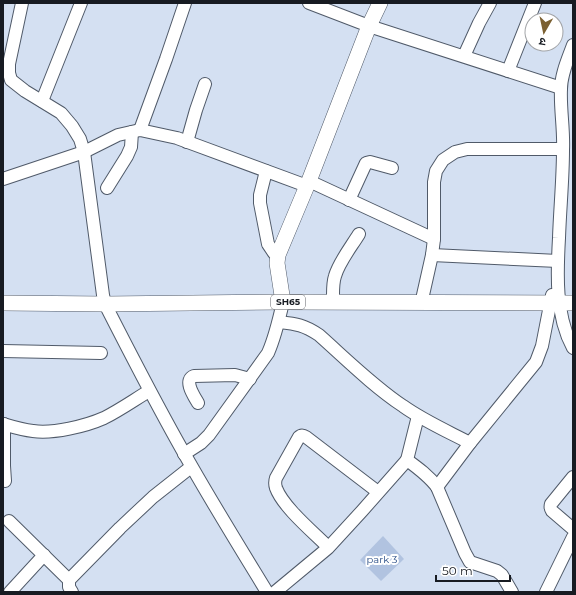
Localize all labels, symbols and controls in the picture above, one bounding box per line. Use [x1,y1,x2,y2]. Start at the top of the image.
north arrow [524,12,564,52]
text: उ [538,34,547,49]
road number: SH65 [271,295,305,309]
park label: park 3 [367,553,398,566]
scale bar [436,557,510,583]
text: 50 m [442,563,473,578]

